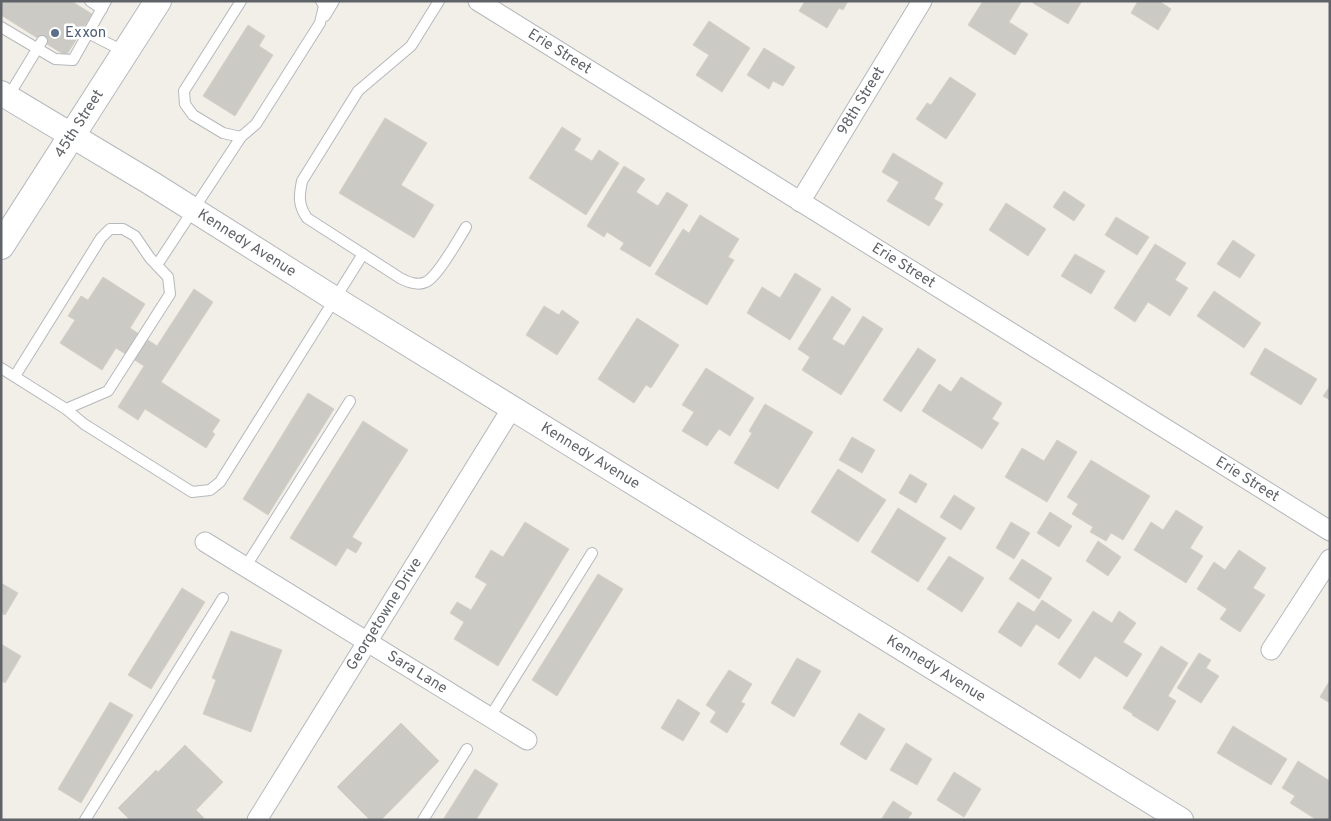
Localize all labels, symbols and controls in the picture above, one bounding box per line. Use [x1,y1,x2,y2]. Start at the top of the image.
place label: Exxon [65,24,106,43]
street label: Erie Street [524,25,595,79]
marker: Exxon [49,27,61,39]
street label: 98th Street [833,63,889,139]
street label: 45th Street [50,86,108,162]
street label: Kennedy Avenue [194,205,299,281]
street label: Erie Street [868,239,939,293]
street label: Kennedy Avenue [537,418,643,494]
street label: Erie Street [1212,453,1283,506]
street label: Georgetowne Drive [342,554,426,674]
street label: Kennedy Avenue [883,631,989,707]
street label: Sara Lane [383,647,451,698]

